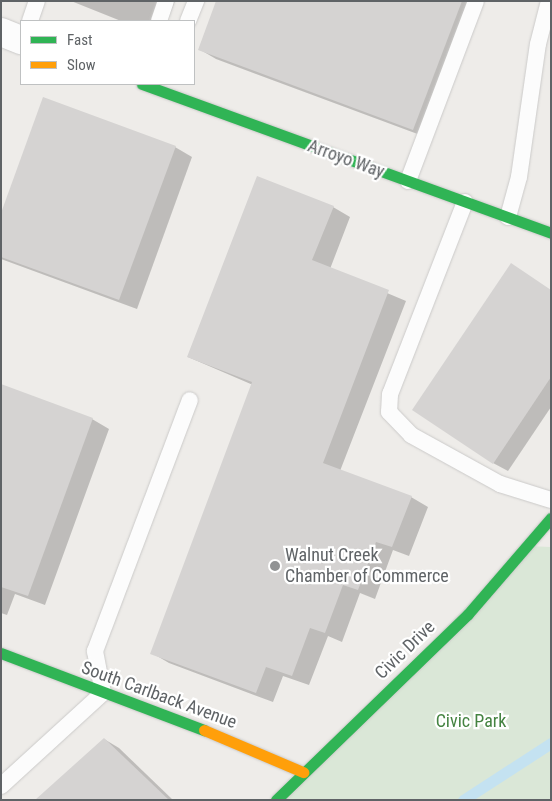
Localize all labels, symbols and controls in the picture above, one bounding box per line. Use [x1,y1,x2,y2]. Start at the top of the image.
legend [20,20,195,85]
text: Fast [67,31,92,49]
text: Slow [67,56,96,74]
street label: Arroyo Way [305,135,387,183]
place label: Walnut Creek Chamber of Commerce [285,545,449,588]
marker: Walnut Creek Chamber of Commerce [269,560,281,572]
street label: Civic Drive [371,616,439,684]
street label: South Carlback Avenue [78,657,240,733]
park label: Civic Park [436,710,506,732]

